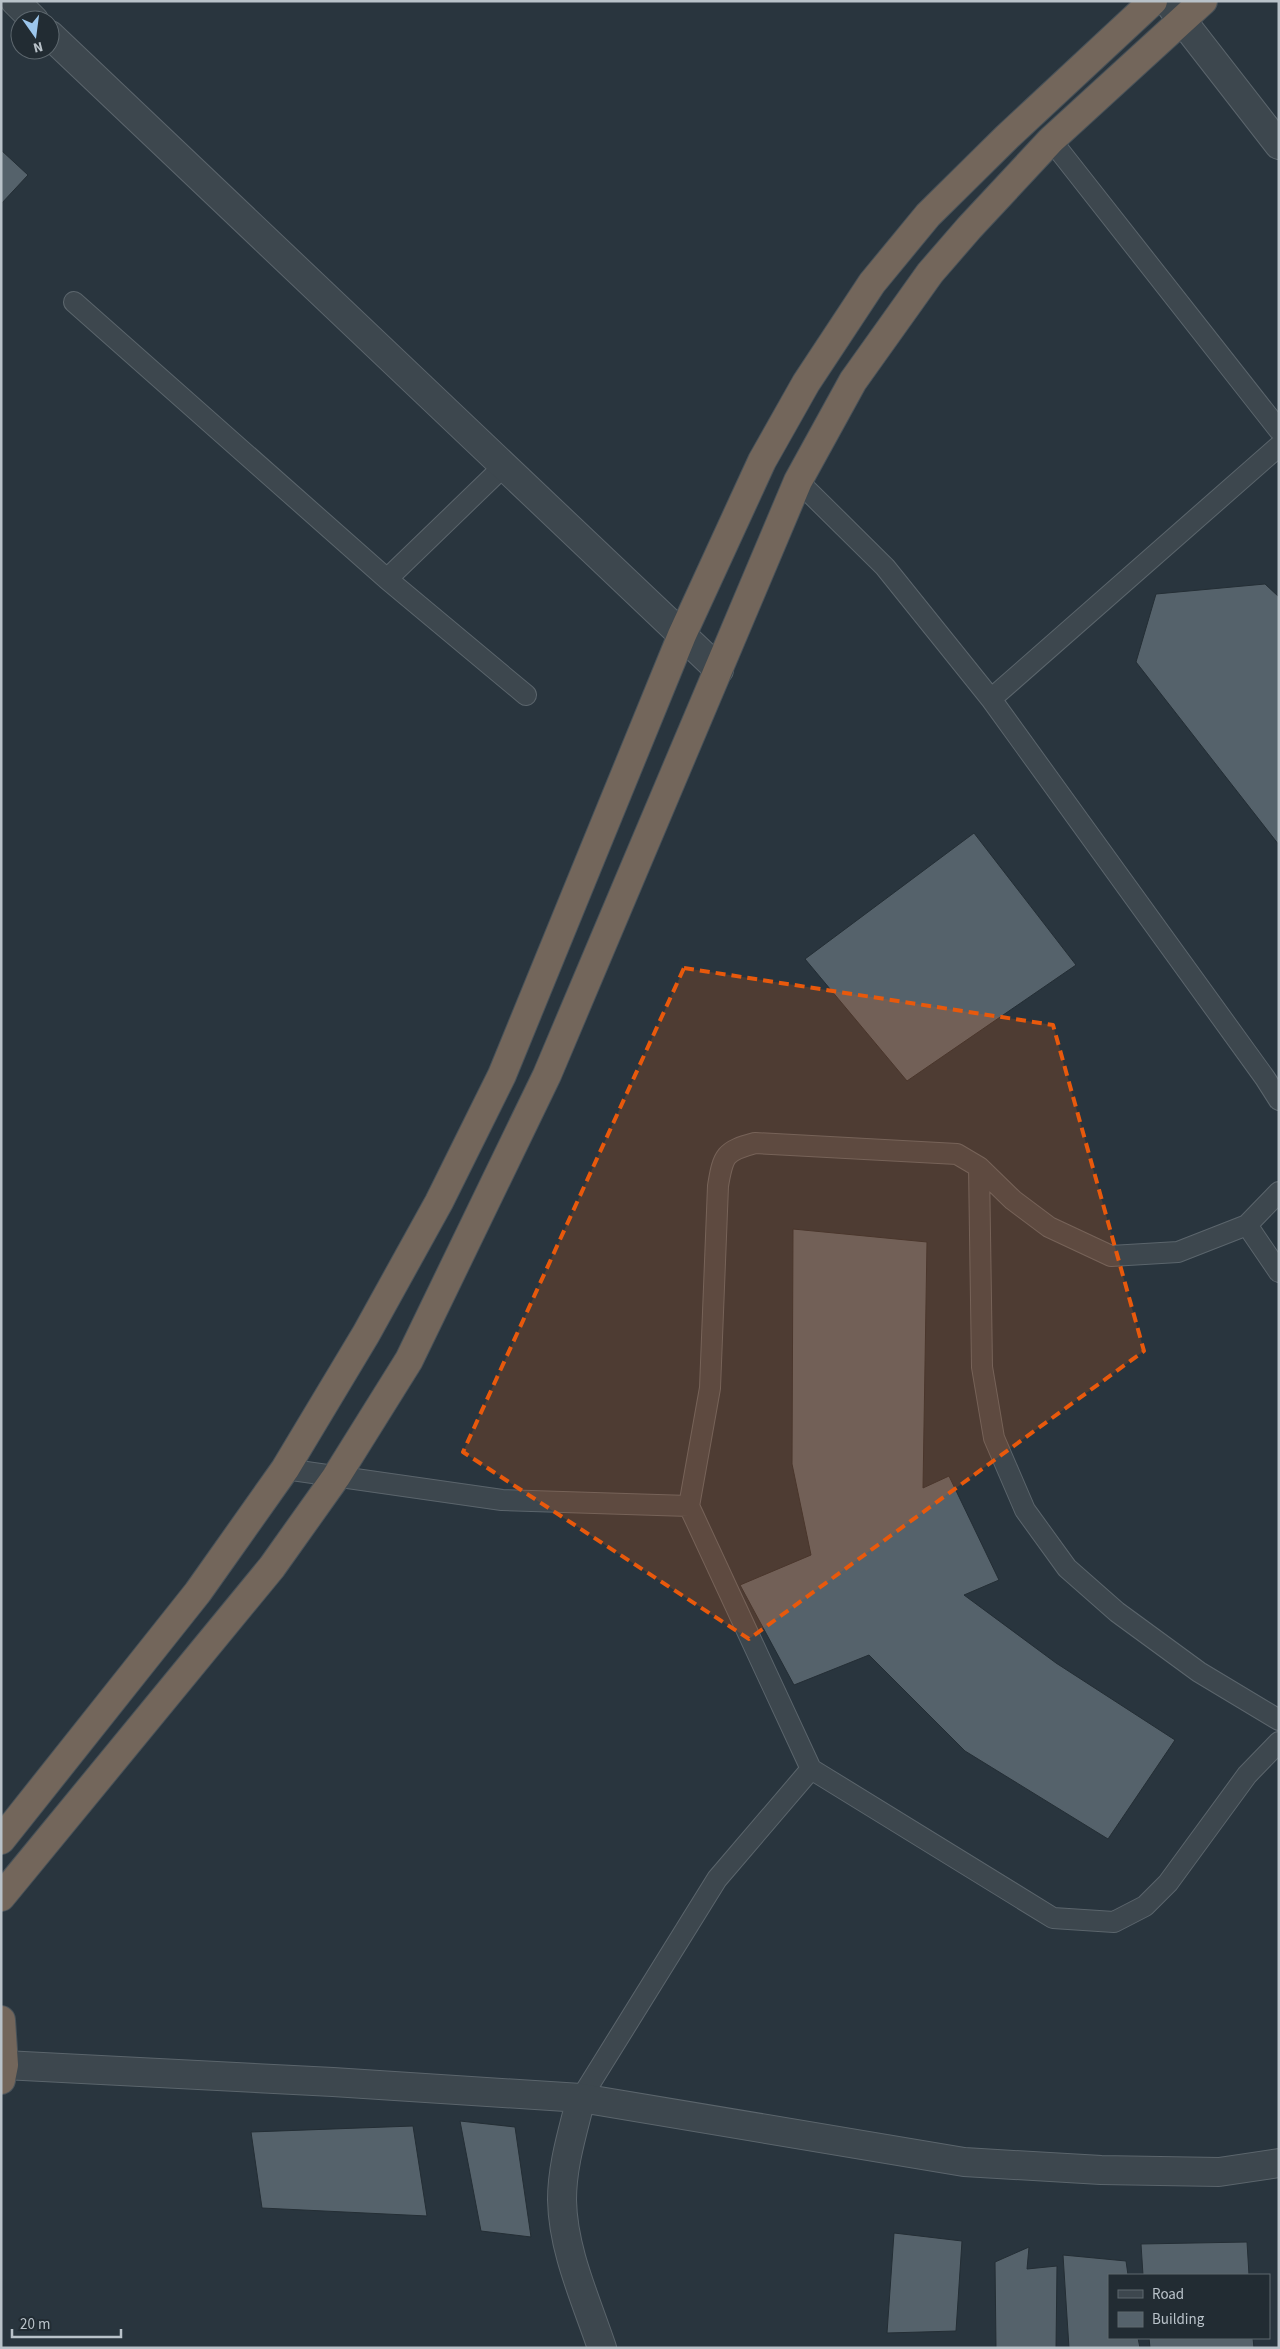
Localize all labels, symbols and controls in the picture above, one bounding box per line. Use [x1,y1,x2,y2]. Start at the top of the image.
north arrow [10,10,60,60]
text: N [31,36,45,57]
legend [1108,2274,1270,2339]
text: Road [1152,2284,1184,2305]
scale bar [12,2306,121,2338]
text: Building [1152,2309,1205,2330]
text: 20 m [20,2314,50,2335]

